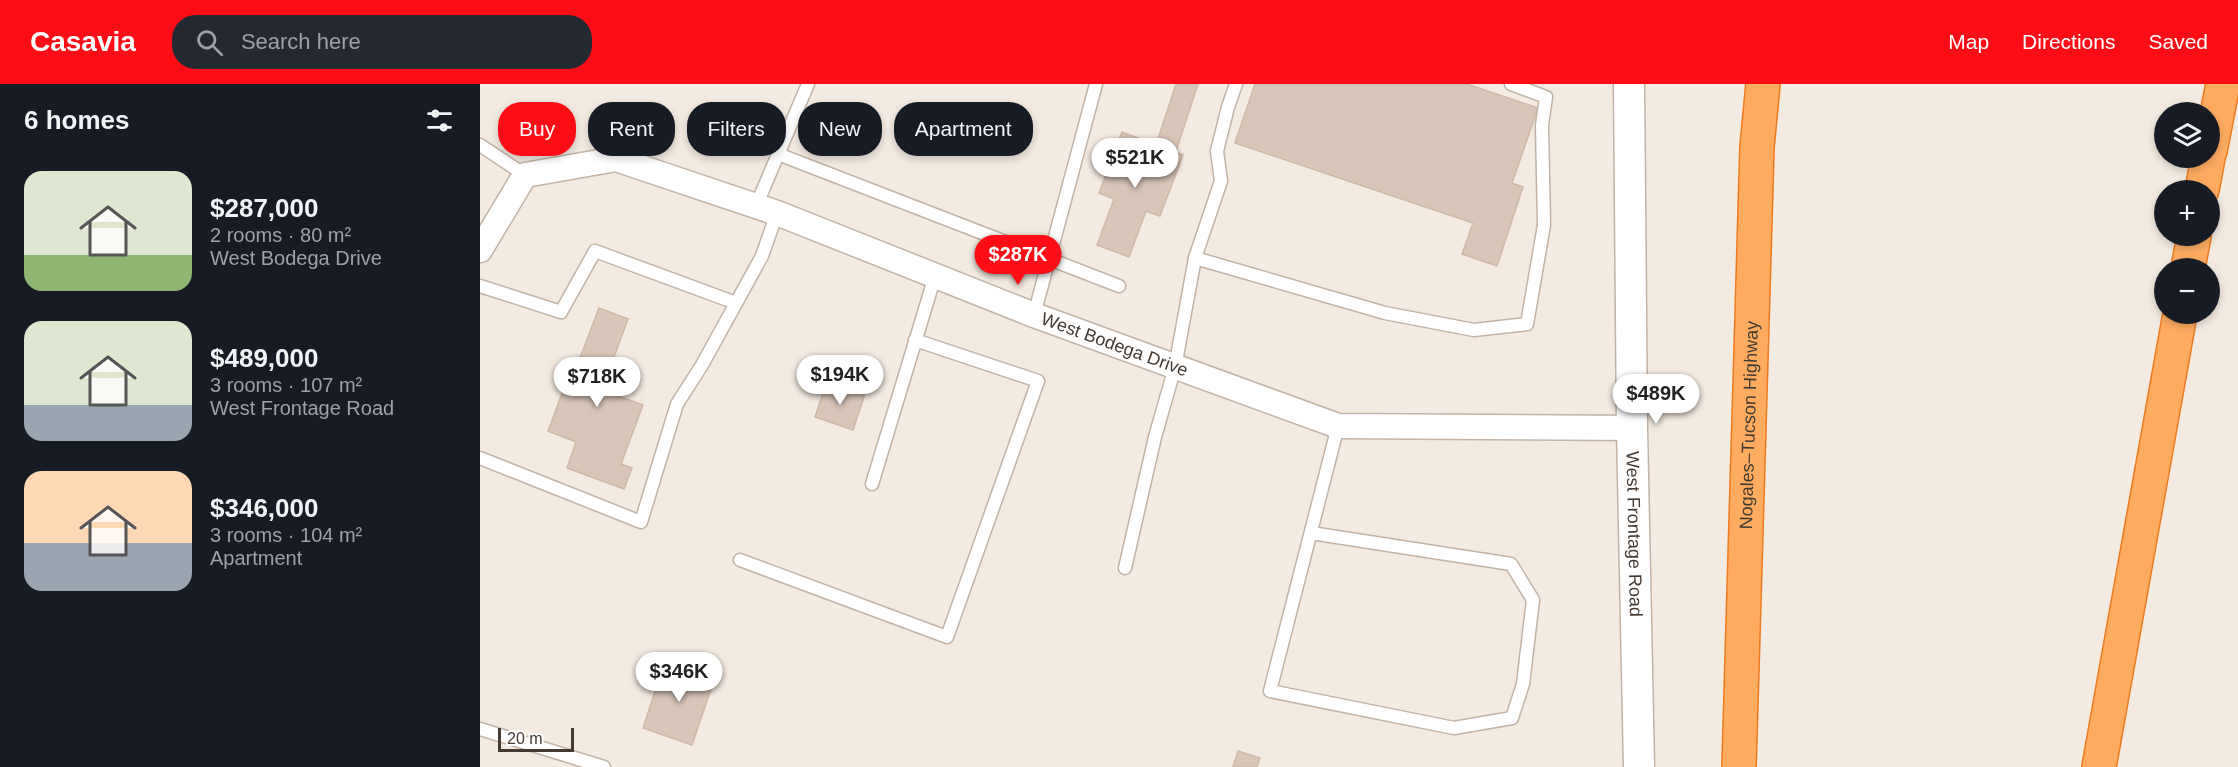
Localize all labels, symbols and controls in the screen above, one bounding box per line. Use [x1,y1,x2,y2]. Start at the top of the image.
search box [172,15,592,69]
text: Casavia [30,26,136,57]
icon: search [193,26,226,59]
text: Search here [241,29,361,54]
text: Map [1948,30,1989,53]
text: Directions [2022,30,2115,53]
text: Saved [2148,30,2208,53]
chip: Buy [498,102,576,156]
chip: Rent [588,102,675,156]
chip: Filters [687,102,786,156]
chip: New [798,102,882,156]
chip: Apartment [894,102,1033,156]
map controls [2154,102,2220,324]
button: layers [2154,102,2220,168]
icon: filters [423,104,456,137]
text: 6 homes [24,105,130,135]
pin: $521K [1093,138,1177,189]
text: $521K [1106,146,1164,168]
button: + [2154,180,2220,246]
text: $287,000 [210,193,318,223]
icon: home [72,195,144,267]
text: 2 rooms · 80 m² [210,224,351,246]
pin: $287K [976,235,1060,286]
text: $287K [989,243,1047,265]
text: West Bodega Drive [210,247,382,269]
button: − [2154,258,2220,324]
street label: West Bodega Drive [1038,308,1191,380]
street label: Nogales–Tucson Highway [1736,321,1762,530]
text: $489,000 [210,343,318,373]
icon: home [72,345,144,417]
pin: $194K [798,355,882,406]
pin: $718K [555,357,639,408]
text: $194K [811,363,869,385]
text: $718K [568,365,626,387]
text: 3 rooms · 107 m² [210,374,362,396]
pin: $489K [1614,374,1698,425]
text: $489K [1627,382,1685,404]
text: West Frontage Road [210,397,394,419]
street label: West Frontage Road [1622,451,1646,617]
text: $346,000 [210,493,318,523]
icon: home [72,495,144,567]
text: 3 rooms · 104 m² [210,524,362,546]
text: Apartment [210,547,302,569]
pin: $346K [637,652,721,703]
text: $346K [650,660,708,682]
scale bar [498,725,574,752]
text: 20 m [507,730,543,747]

